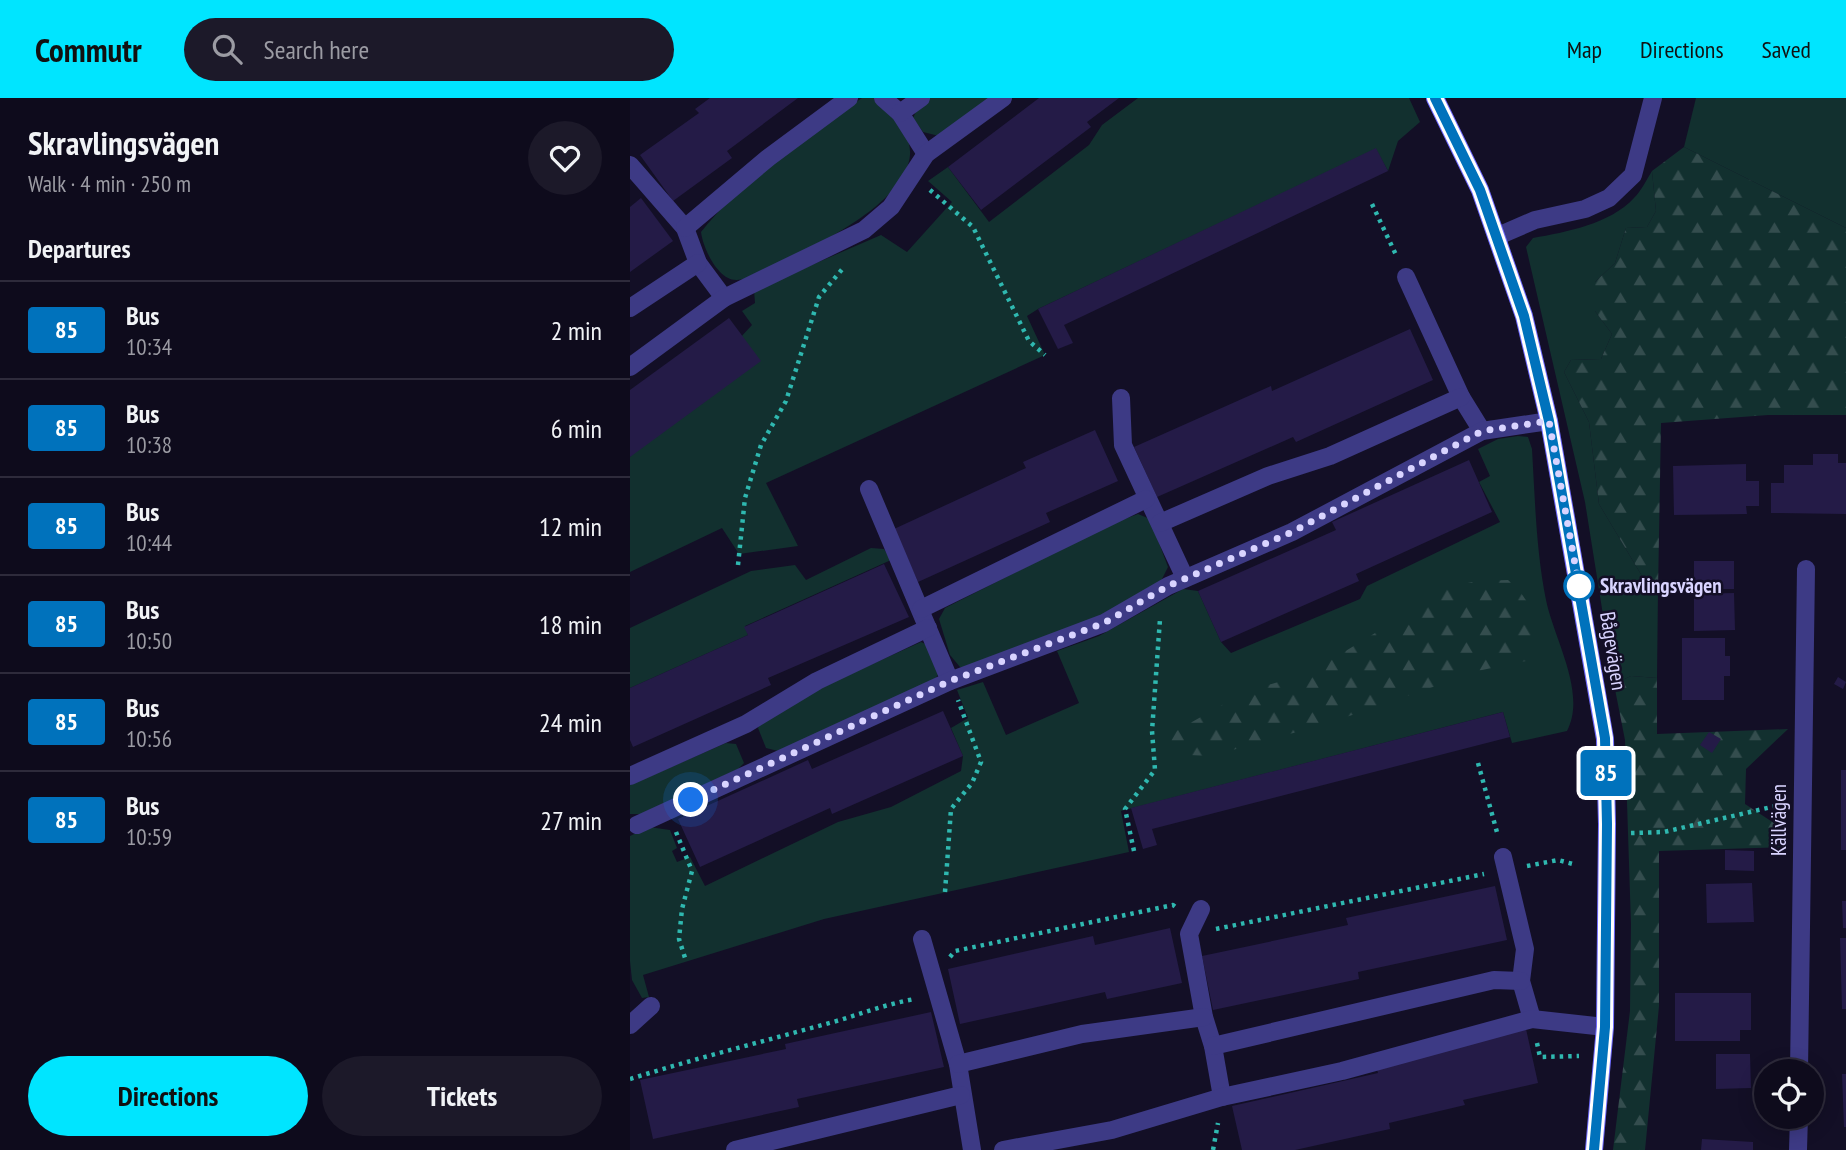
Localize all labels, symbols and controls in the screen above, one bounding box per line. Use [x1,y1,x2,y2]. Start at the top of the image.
search box [184,18,674,81]
text: Commutr [35,28,142,71]
icon: search [208,30,246,68]
text: Search here [264,33,369,66]
text: Map [1567,34,1602,65]
text: Directions [1640,34,1724,65]
text: Saved [1762,34,1811,65]
text: Skravlingsvägen [28,121,219,164]
button: heart [528,121,602,195]
text: Walk · 4 min · 250 m [28,169,191,198]
text: Departures [28,232,131,265]
text: Bus [126,299,159,332]
text: 85 [55,314,78,345]
text: 2 min [551,314,602,347]
text: 10:34 [126,332,172,361]
text: Bus [126,397,159,430]
text: 85 [55,412,78,443]
text: 6 min [551,412,602,445]
text: 10:38 [126,430,172,459]
text: Bus [126,495,159,528]
text: 85 [55,510,78,541]
text: 12 min [539,510,602,543]
text: 10:44 [126,528,172,557]
marker: Skravlingsvägen [1564,571,1594,601]
place label: Skravlingsvägen [1600,572,1722,599]
text: Bus [126,593,159,626]
text: 85 [55,608,78,639]
text: 18 min [539,608,602,641]
street label: Bågevägen [1594,610,1633,692]
text: 10:50 [126,626,172,655]
text: Bus [126,691,159,724]
text: 85 [55,706,78,737]
text: 24 min [539,706,602,739]
text: 10:56 [126,724,172,753]
line badge: 85 [1574,750,1637,796]
text: 85 [1595,757,1617,788]
your location [673,782,708,817]
street label: Källvägen [1765,784,1792,856]
text: Bus [126,789,159,822]
text: 85 [55,804,78,835]
text: 27 min [540,804,602,837]
text: 10:59 [126,822,172,851]
button: Directions [28,1056,308,1136]
button: Tickets [322,1056,602,1136]
map controls [1754,1059,1824,1129]
button: locate [1754,1059,1824,1129]

